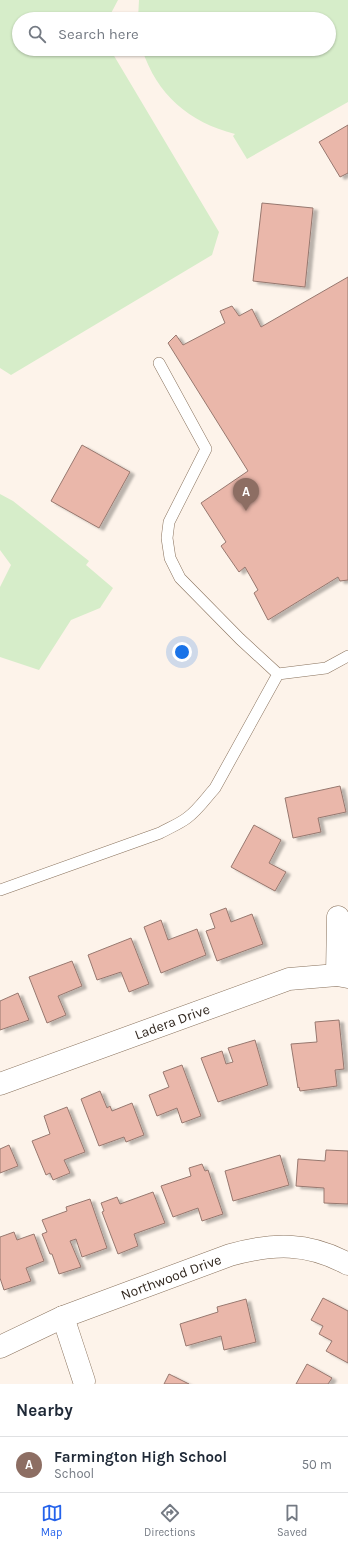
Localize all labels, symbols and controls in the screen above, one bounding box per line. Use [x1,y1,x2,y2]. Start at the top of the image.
search box [12,12,336,56]
icon: search [26,23,48,45]
text: Search here [58,25,139,43]
pin: A [233,478,259,511]
your location [172,642,192,662]
street label: Ladera Drive [132,1000,212,1043]
street label: Northwood Drive [118,1251,224,1303]
text: Nearby [16,1400,73,1420]
text: Farmington High School [54,1448,227,1466]
text: A [25,1457,33,1472]
text: 50 m [302,1457,332,1472]
text: School [54,1466,94,1481]
tab: Map [41,1502,63,1539]
tab: Directions [144,1502,196,1539]
tab: Saved [277,1502,307,1539]

